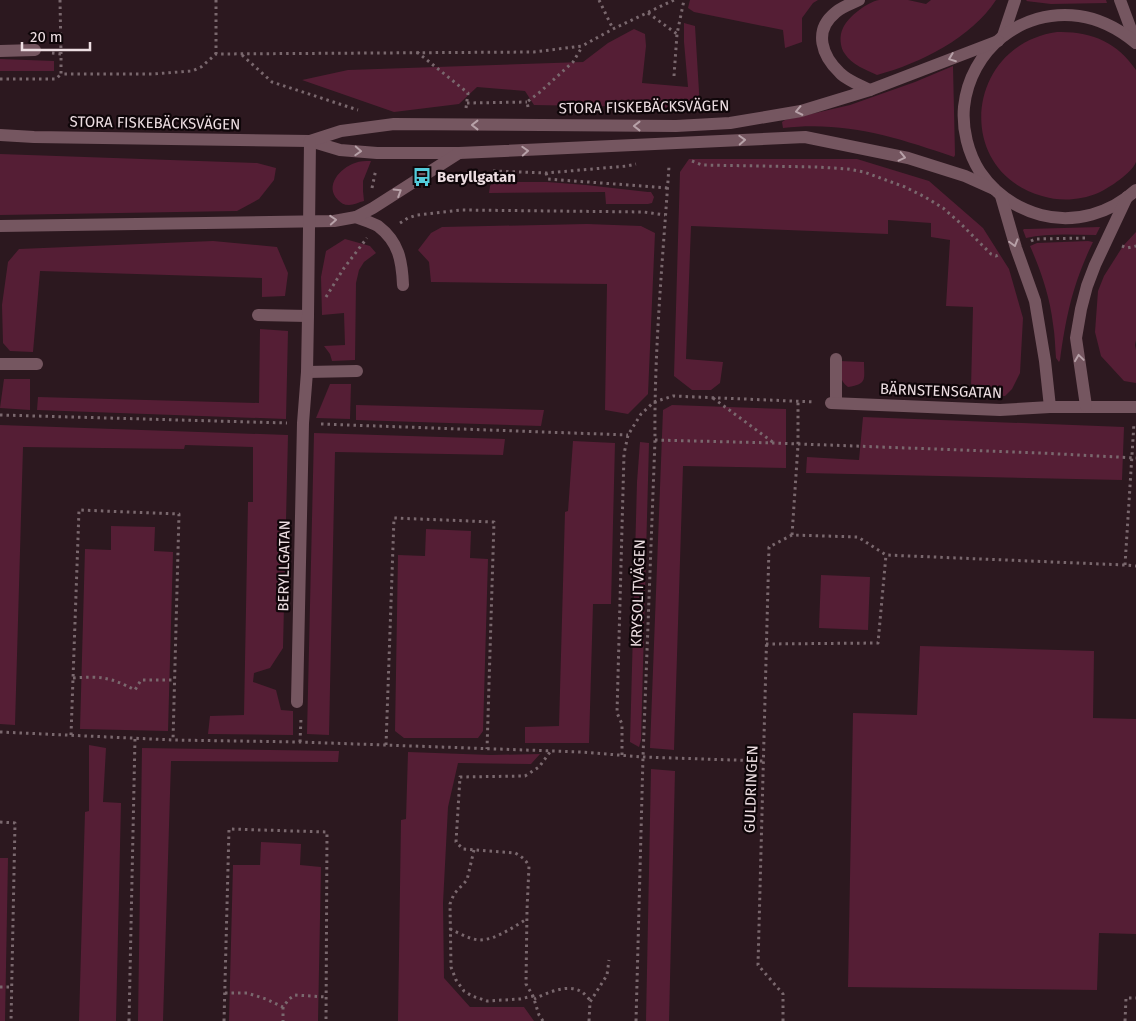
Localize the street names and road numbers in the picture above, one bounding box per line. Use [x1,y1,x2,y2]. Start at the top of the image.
street label: STORA FISKEBÄCKSVÄGEN [559,97,729,117]
street label: STORA FISKEBÄCKSVÄGEN [70,113,240,133]
street label: BÄRNSTENSGATAN [880,380,1002,402]
street label: BERYLLGATAN [274,520,294,612]
street label: KRYSOLITVÄGEN [627,539,649,647]
street label: GULDRINGEN [740,745,762,833]

